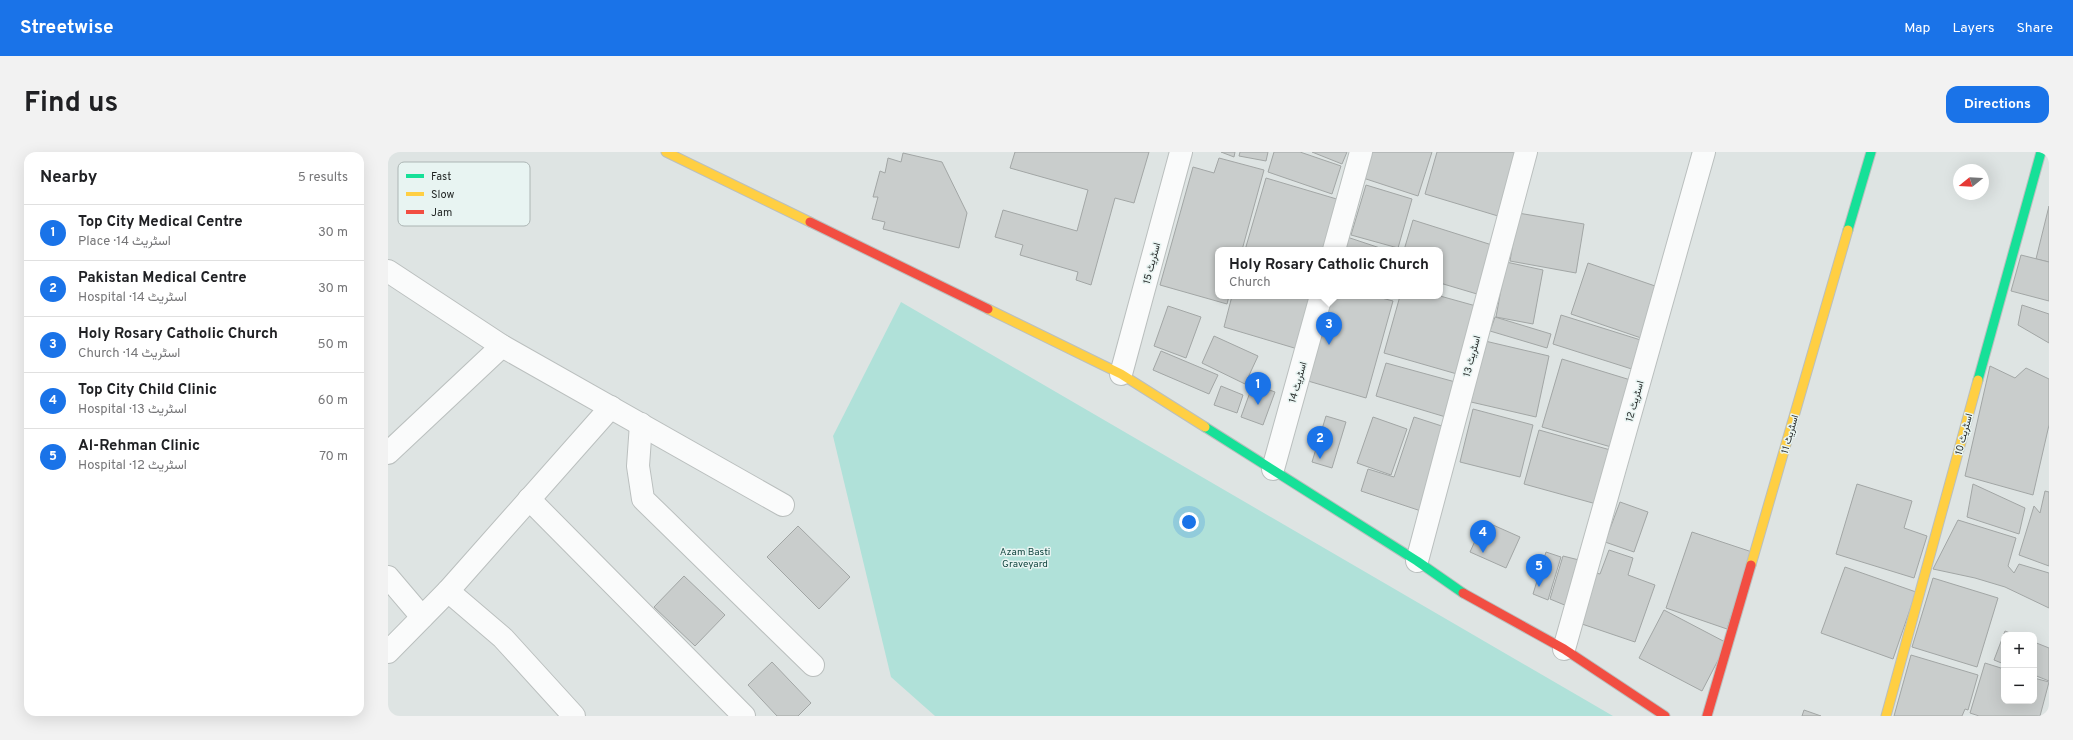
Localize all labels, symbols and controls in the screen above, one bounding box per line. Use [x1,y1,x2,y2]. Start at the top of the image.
text: Streetwise [20,16,113,40]
text: Map [1904,20,1930,37]
text: Layers [1952,20,1994,37]
text: Share [2016,20,2053,37]
text: Find us [24,86,118,122]
button: Directions [1946,86,2049,123]
legend [398,162,530,226]
north arrow [1953,164,1989,200]
text: Nearby [40,167,97,189]
text: 5 results [298,170,348,186]
text: Fast [431,170,451,184]
text: Slow [431,188,454,202]
text: Jam [431,206,452,220]
text: Top City Medical Centre [78,213,243,232]
text: 1 [50,225,56,241]
text: 30 m [318,225,348,241]
text: Place · اسٹریٹ 14 [78,234,171,250]
street label: اسٹریٹ 15 [1141,241,1164,285]
popup [1215,247,1443,299]
text: Holy Rosary Catholic Church [1229,256,1429,275]
text: Pakistan Medical Centre [78,269,247,288]
text: Church [1229,275,1271,291]
text: 2 [49,281,57,297]
text: 30 m [318,281,348,297]
text: Hospital · اسٹریٹ 14 [78,290,187,306]
pin: 3 [1316,312,1342,345]
text: Holy Rosary Catholic Church [78,325,278,344]
street label: اسٹریٹ 13 [1461,334,1484,378]
text: 3 [49,337,57,353]
text: 50 m [318,337,348,353]
text: Church · اسٹریٹ 14 [78,346,180,362]
street label: اسٹریٹ 14 [1286,360,1310,404]
pin: 1 [1245,372,1271,405]
street label: اسٹریٹ 12 [1623,379,1647,423]
text: Top City Child Clinic [78,381,217,400]
text: 4 [49,393,57,409]
text: 60 m [318,393,348,409]
text: Hospital · اسٹریٹ 13 [78,402,187,418]
street label: اسٹریٹ 10 [1953,412,1976,457]
street label: اسٹریٹ 11 [1779,414,1802,455]
pin: 2 [1307,426,1333,459]
text: Al-Rehman Clinic [78,437,200,456]
text: 5 [49,449,57,465]
text: 70 m [319,449,348,465]
text: Hospital · اسٹریٹ 12 [78,458,187,474]
your location [1179,512,1199,532]
pin: 4 [1470,520,1496,553]
park label: Azam Basti Graveyard [1000,546,1050,571]
pin: 5 [1526,554,1552,587]
map controls [2001,632,2037,704]
button: + [2001,632,2037,668]
button: − [2001,668,2037,704]

